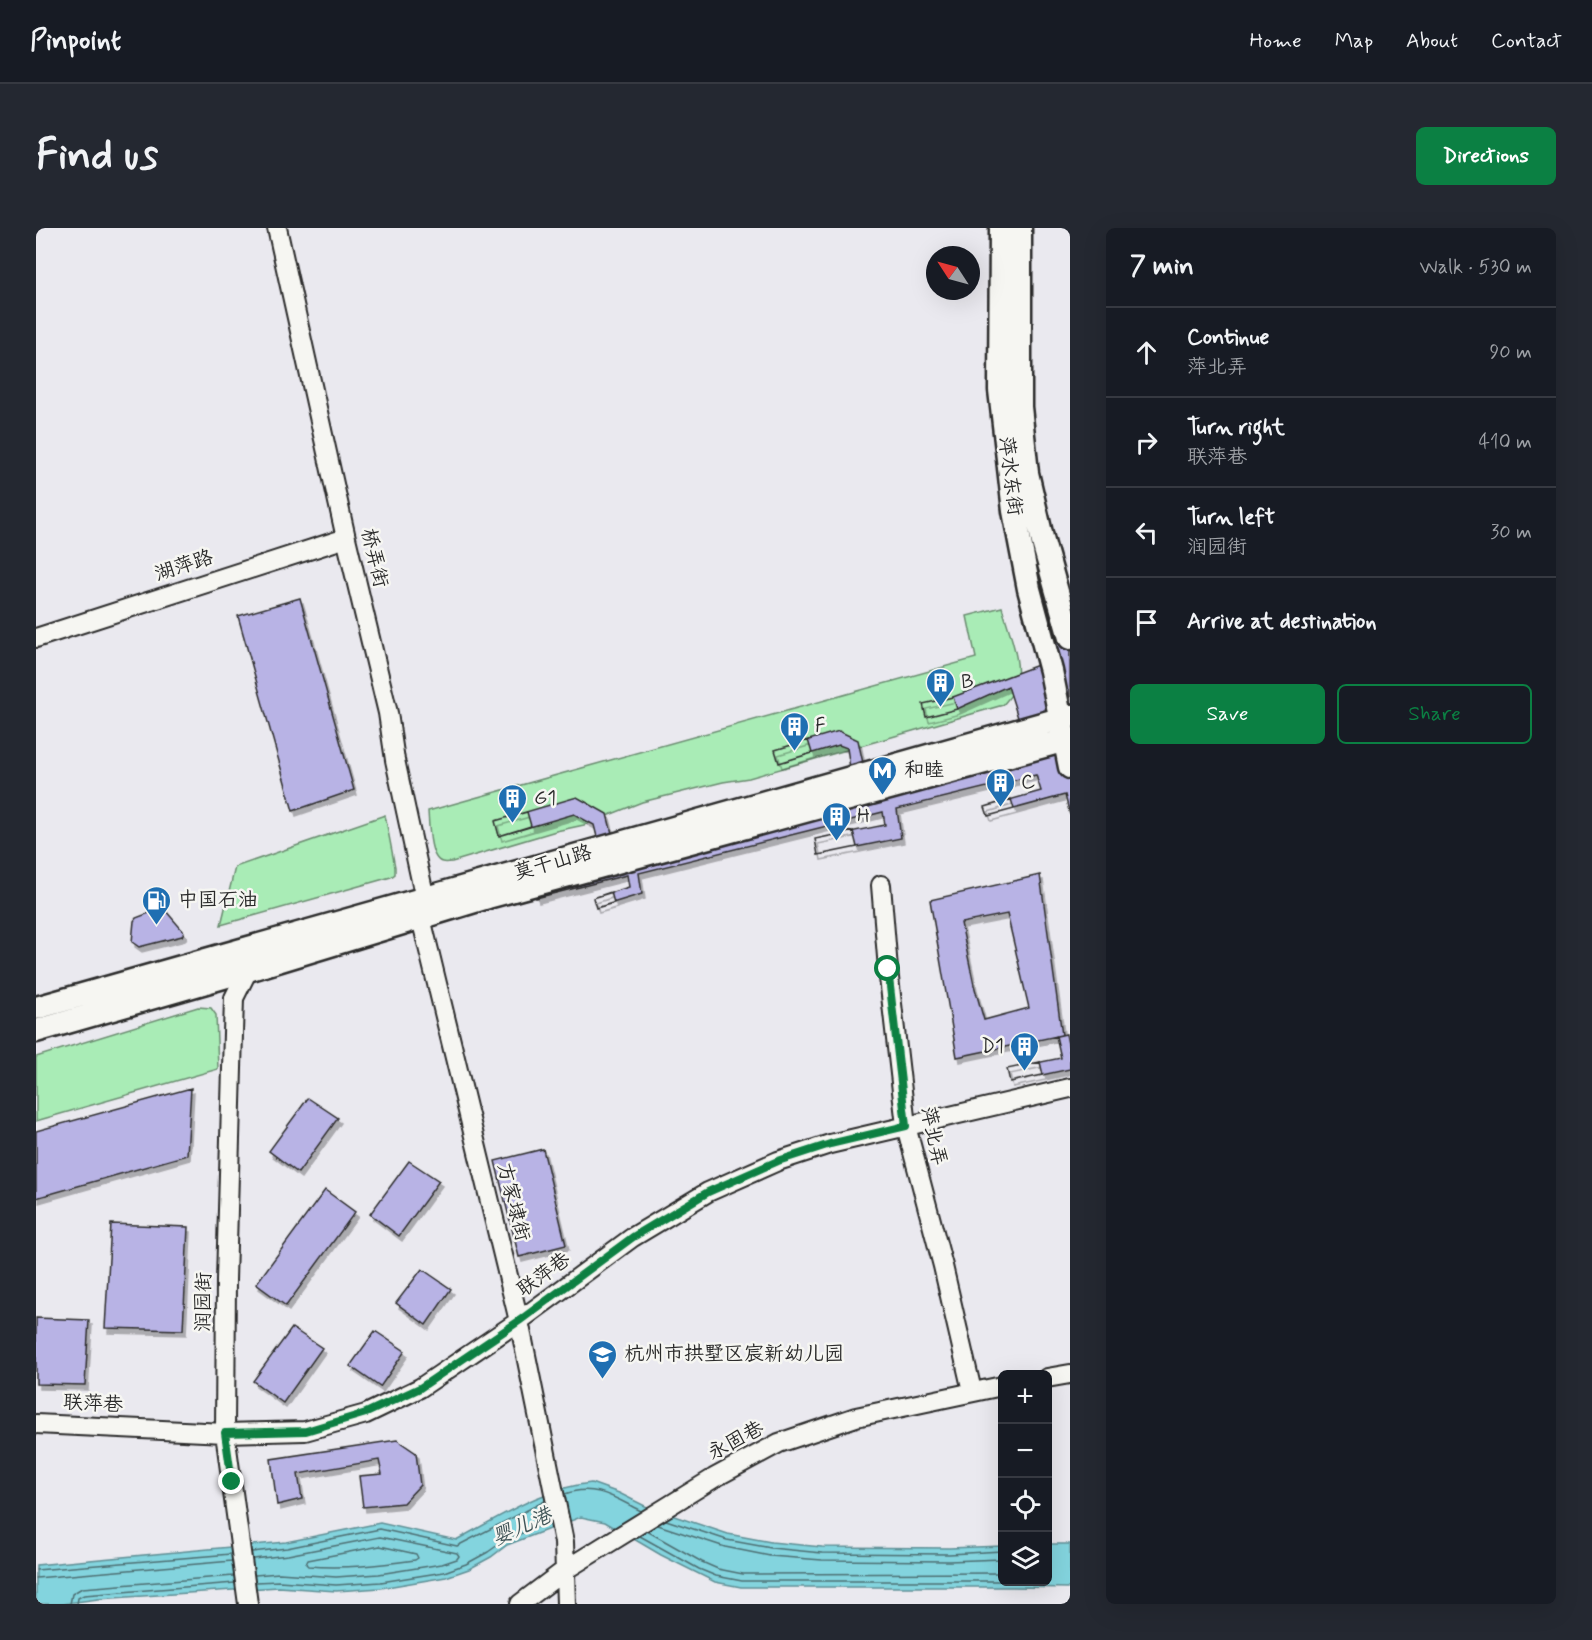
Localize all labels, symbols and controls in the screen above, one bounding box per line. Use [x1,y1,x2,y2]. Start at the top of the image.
text: Pinpoint [30,23,121,60]
text: Home [1250,27,1302,55]
text: Map [1335,27,1373,55]
text: About [1406,27,1458,55]
text: Contact [1491,27,1562,55]
button: Directions [1416,127,1556,185]
text: Find us [36,129,158,184]
north arrow [926,246,980,300]
text: 7 min [1130,250,1194,284]
text: Walk · 530 m [1420,254,1532,281]
text: Continue [1187,324,1269,352]
icon: ahead [1130,336,1163,369]
text: 90 m [1489,339,1532,366]
text: 萍北弄 [1187,354,1247,381]
text: Turn right [1187,414,1285,442]
icon: right [1130,426,1163,459]
text: 410 m [1478,429,1532,456]
street label: 萍水东街 [992,435,1028,517]
text: 联萍巷 [1187,444,1247,471]
text: Turn left [1187,504,1275,532]
icon: left [1130,516,1163,549]
text: 30 m [1490,519,1532,546]
street label: 桥弄街 [354,526,394,590]
text: 润园街 [1187,534,1247,561]
street label: 湖萍路 [151,544,218,588]
icon: arrive [1130,606,1163,639]
text: Arrive at destination [1187,608,1377,636]
building icon: B [924,666,956,708]
place label: B [961,669,974,696]
button: Save [1130,684,1325,744]
button: Share [1337,684,1532,744]
building icon: F [778,710,810,752]
place label: F [815,713,826,740]
metro station icon: 和睦 [867,754,899,796]
place label: 和睦 [904,757,944,784]
building icon: C [984,766,1016,808]
place label: C [1021,769,1035,796]
building icon: G1 [497,782,529,824]
place label: G1 [534,785,556,812]
building icon: H [820,800,852,842]
place label: H [857,803,870,830]
street label: 莫干山路 [511,839,596,887]
fuel station icon: 中国石油 [141,884,173,926]
place label: 中国石油 [178,887,258,914]
route start [874,955,900,981]
building icon: D1 [1009,1030,1041,1072]
place label: D1 [981,1033,1004,1060]
street label: 萍北弄 [914,1104,952,1168]
street label: 方家埭街 [490,1160,536,1244]
street label: 联萍巷 [512,1246,577,1304]
street label: 润园街 [190,1272,218,1332]
school or university icon: 杭州市拱墅区宸新幼儿园 [587,1338,619,1380]
place label: 杭州市拱墅区宸新幼儿园 [624,1341,844,1368]
map controls [998,1370,1052,1586]
button: + [998,1370,1052,1424]
street label: 联萍巷 [62,1389,125,1419]
street label: 永固巷 [703,1415,770,1467]
button: − [998,1424,1052,1478]
route end [218,1468,244,1494]
button: locate [998,1478,1052,1532]
water label: 婴儿港 [488,1501,558,1553]
button: layers [998,1532,1052,1586]

